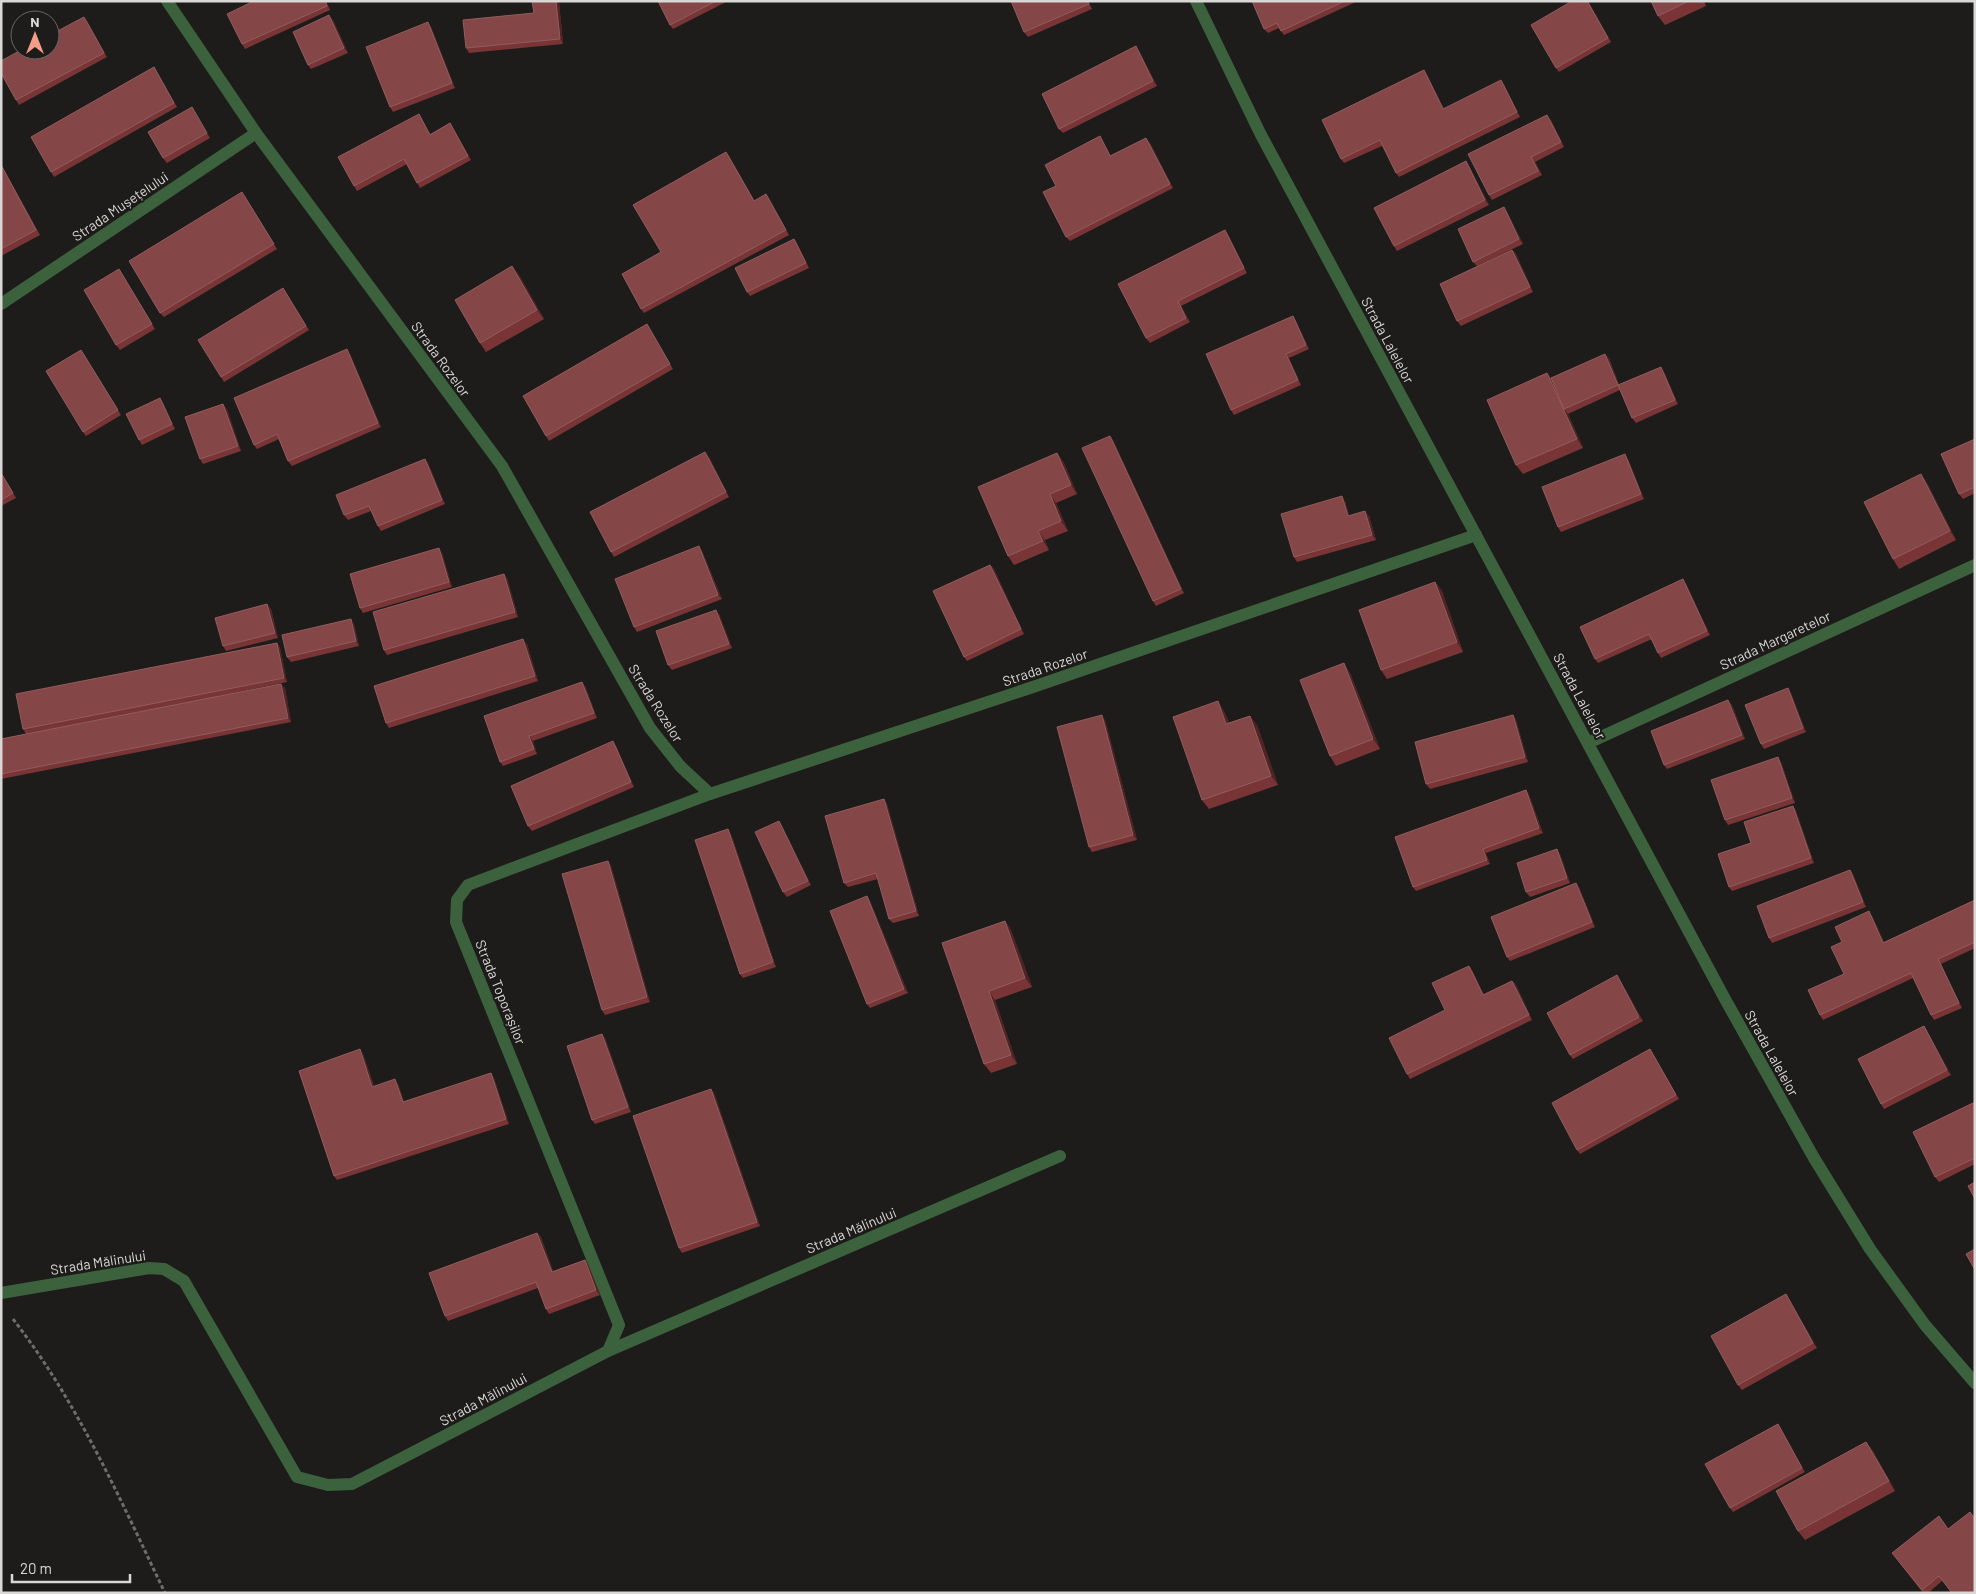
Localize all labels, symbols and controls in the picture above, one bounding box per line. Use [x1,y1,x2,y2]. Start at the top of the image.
north arrow [10,10,60,60]
text: N [30,13,40,30]
street label: Strada Mușețelului [69,168,171,244]
street label: Strada Lalelelor [1358,294,1418,386]
street label: Strada Rozelor [408,318,474,400]
street label: Strada Margaretelor [1717,607,1833,673]
street label: Strada Rozelor [1000,644,1090,690]
street label: Strada Lalelelor [1550,650,1610,742]
street label: Strada Rozelor [625,661,687,745]
street label: Strada Toporașilor [472,937,530,1047]
street label: Strada Lalelelor [1741,1007,1803,1099]
street label: Strada Mălinului [803,1203,899,1257]
street label: Strada Mălinului [49,1246,147,1278]
street label: Strada Mălinului [436,1369,530,1429]
scale bar [12,1552,130,1584]
text: 20 m [20,1559,52,1577]

